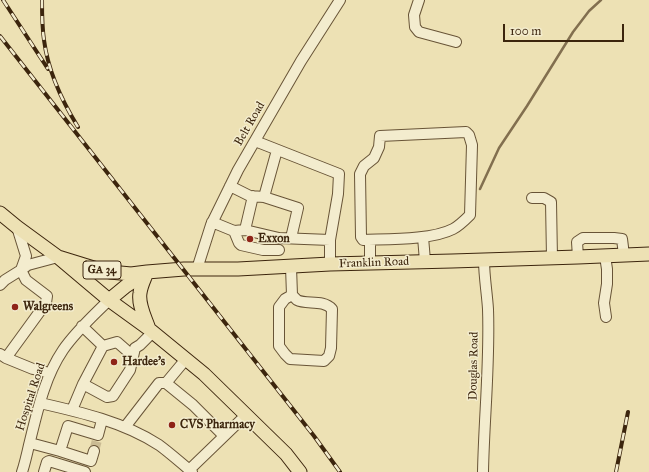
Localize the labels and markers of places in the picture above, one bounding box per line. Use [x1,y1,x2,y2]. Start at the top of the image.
place label: Exxon [258,232,290,246]
marker: Exxon [245,234,255,244]
place label: Walgreens [23,300,73,314]
marker: Walgreens [10,302,20,312]
place label: Hardee's [122,355,165,369]
marker: Hardee's [109,357,119,367]
place label: CVS Pharmacy [180,418,255,432]
marker: CVS Pharmacy [167,420,177,430]

